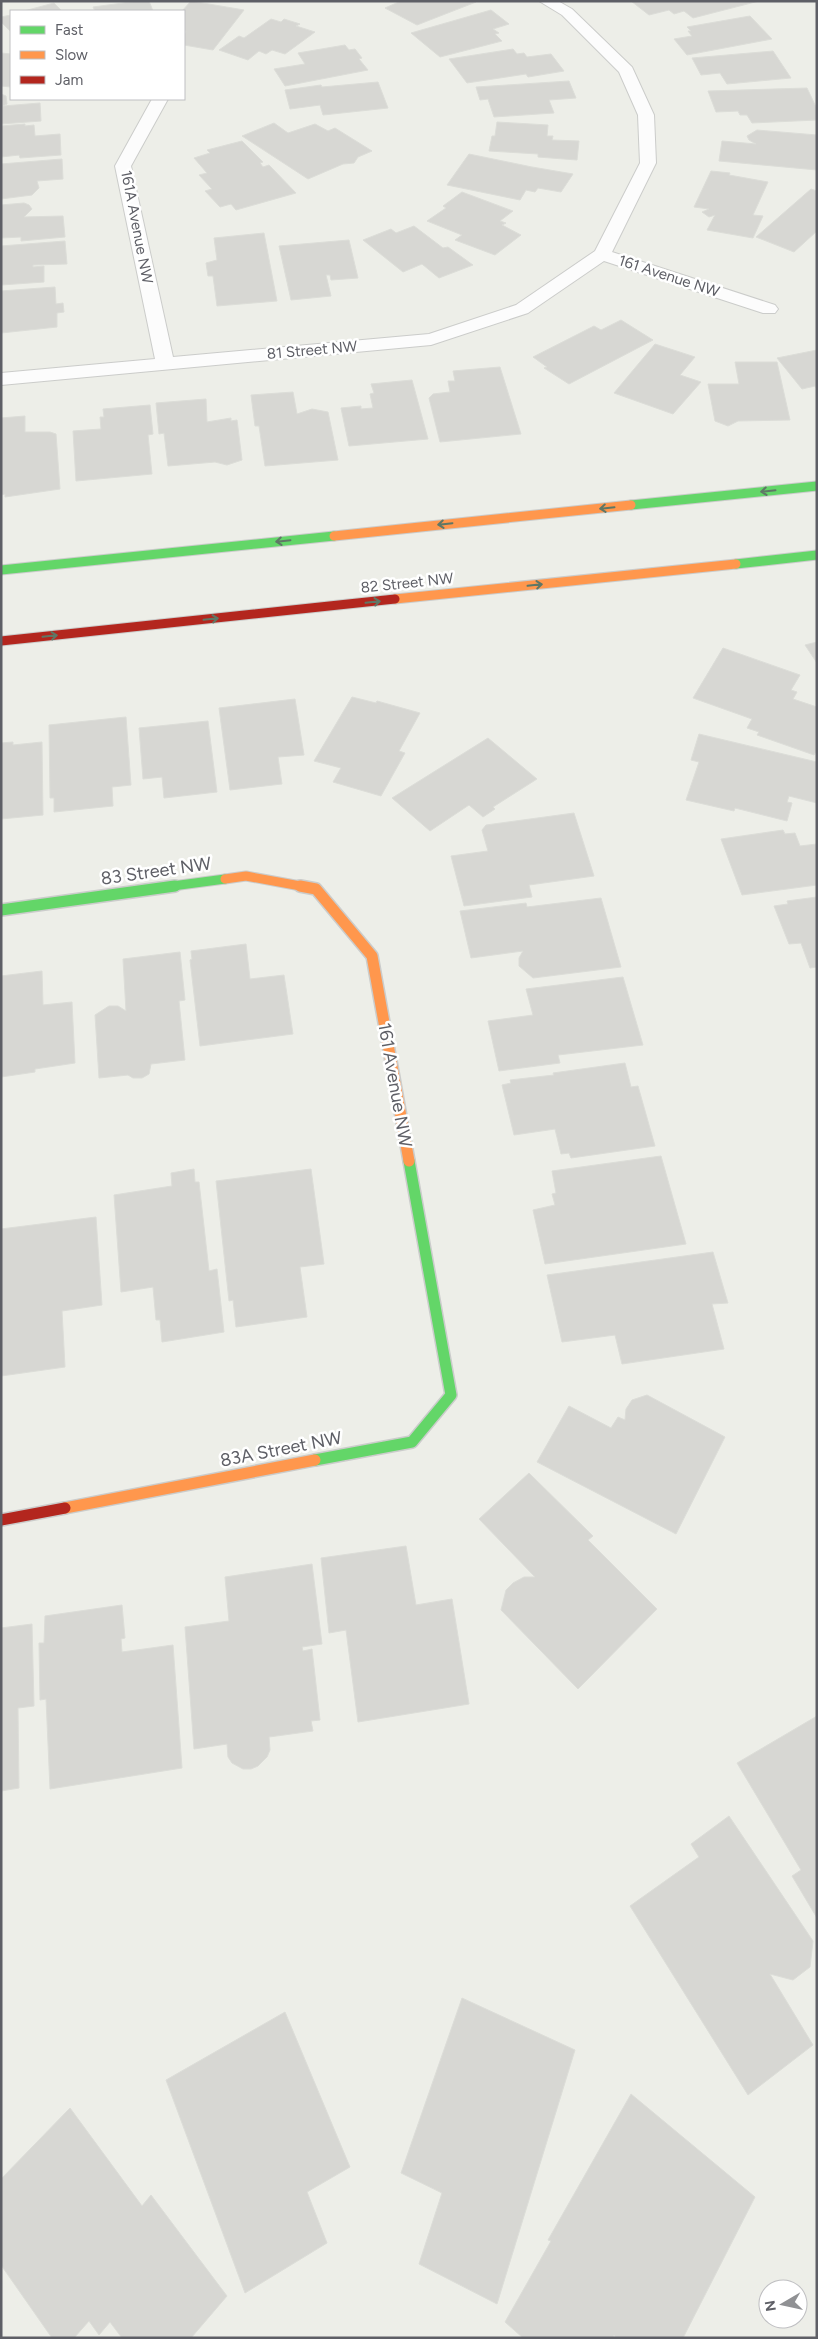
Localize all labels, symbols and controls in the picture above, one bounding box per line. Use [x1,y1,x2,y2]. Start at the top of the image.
legend [10,10,185,100]
text: Fast [55,21,84,39]
text: Slow [55,46,88,64]
text: Jam [55,71,83,89]
street label: 161A Avenue NW [117,169,157,286]
street label: 161 Avenue NW [616,251,722,301]
street label: 81 Street NW [266,337,359,363]
one-way arrow [761,486,777,496]
one-way arrow [599,503,615,513]
one-way arrow [437,519,453,529]
one-way arrow [276,536,292,546]
street label: 82 Street NW [360,569,455,597]
one-way arrow [526,580,542,590]
one-way arrow [365,597,381,607]
one-way arrow [203,614,219,624]
one-way arrow [41,631,57,641]
street label: 83 Street NW [99,852,213,890]
street label: 161 Avenue NW [373,1021,417,1150]
street label: 83A Street NW [218,1426,344,1472]
north arrow [758,2279,808,2329]
text: N [761,2299,780,2313]

